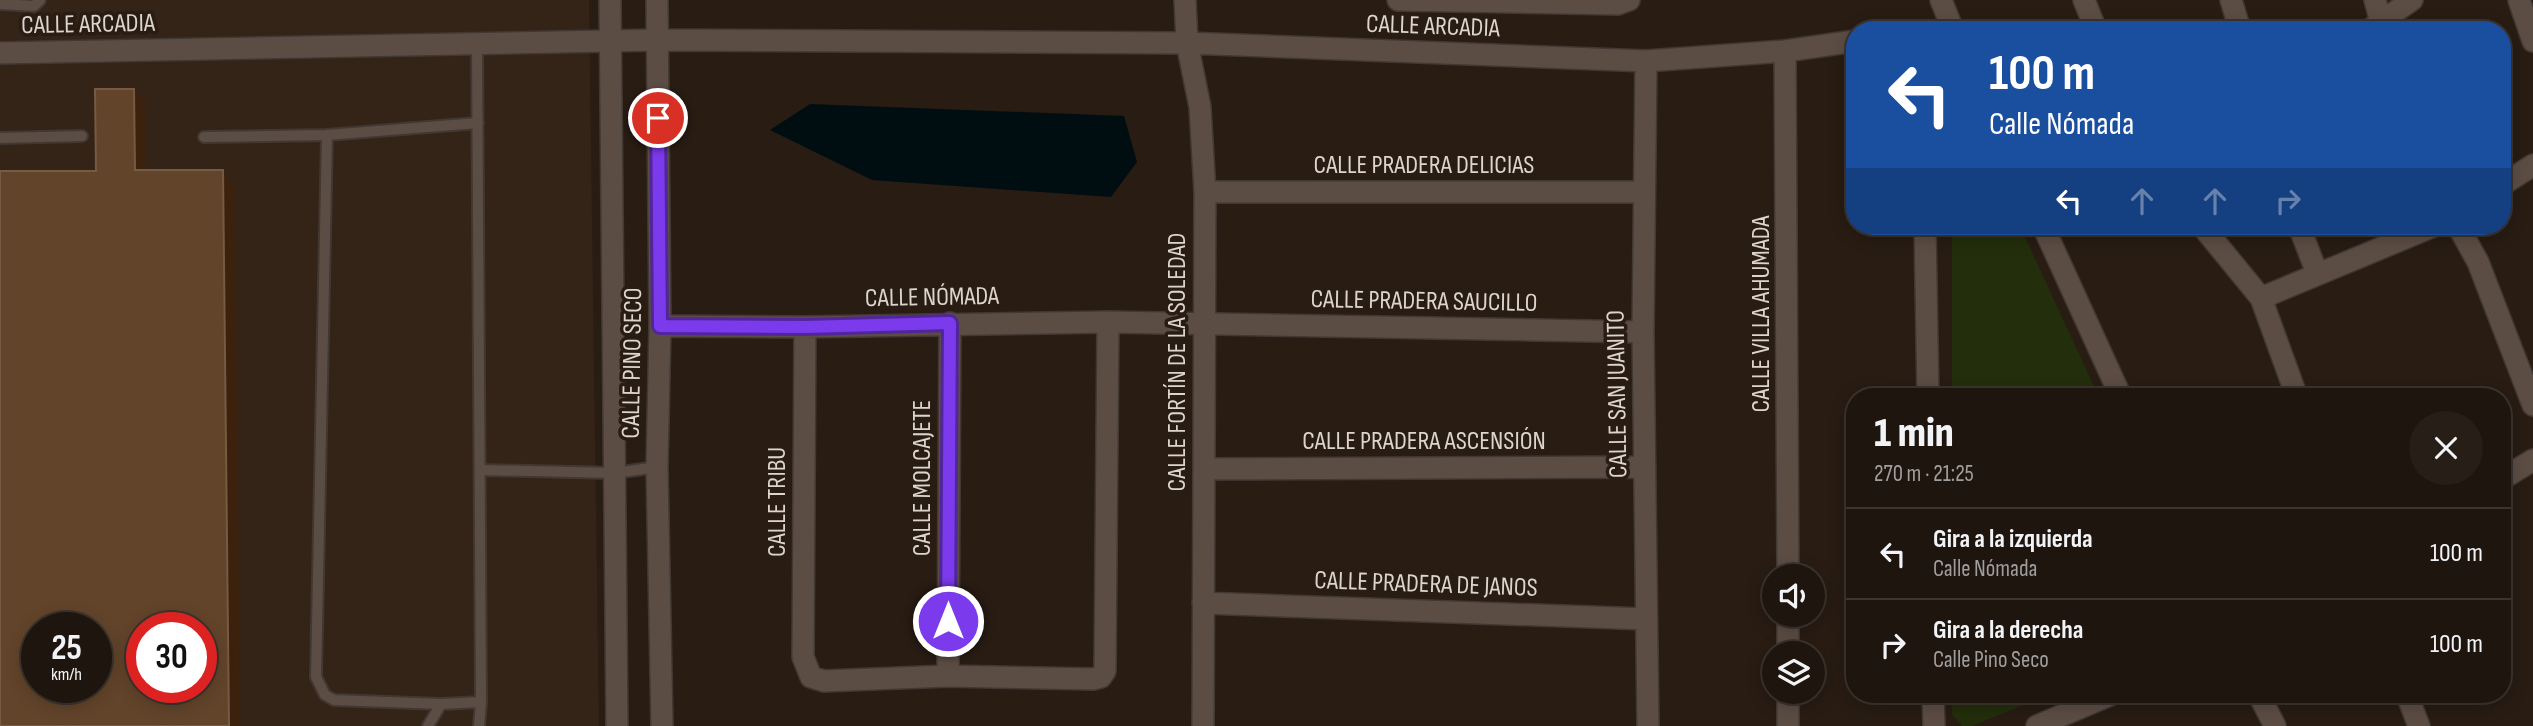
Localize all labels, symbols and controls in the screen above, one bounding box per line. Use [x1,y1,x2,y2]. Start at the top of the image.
street label: CALLE ARCADIA [21,8,156,41]
street label: CALLE ARCADIA [1366,9,1501,44]
text: 100 m [1989,45,2095,104]
icon: left [1874,49,1965,140]
pin [628,88,688,148]
icon: arrive [639,99,677,137]
text: Calle Nómada [1989,105,2134,144]
street label: CALLE PRADERA DELICIAS [1314,150,1534,181]
icon: left [2050,182,2088,220]
icon: ahead [2123,182,2161,220]
icon: ahead [2196,182,2234,220]
icon: right [2269,182,2307,220]
street label: CALLE VILLA AHUMADA [1746,215,1777,412]
street label: CALLE FORTÍN DE LA SOLEDAD [1162,233,1193,491]
street label: CALLE NÓMADA [865,281,1000,314]
street label: CALLE PRADERA SAUCILLO [1310,284,1538,319]
street label: CALLE PINO SECO [616,287,649,439]
street label: CALLE SAN JUANITO [1601,310,1634,478]
street label: CALLE MOLCAJETE [907,400,938,556]
text: 1 min [1874,408,1954,459]
button: close [2409,411,2483,485]
street label: CALLE PRADERA ASCENSIÓN [1302,426,1546,457]
street label: CALLE TRIBU [762,447,793,557]
text: 270 m · 21:25 [1874,460,1974,488]
text: Gira a la izquierda [1933,524,2093,555]
icon: left [1874,535,1912,573]
text: 100 m [2430,538,2483,569]
text: Calle Nómada [1933,555,2037,583]
map controls [1762,564,1825,704]
button: sound [1762,564,1825,627]
street label: CALLE PRADERA DE JANOS [1314,565,1538,604]
position arrow [911,584,985,658]
speed limit sign: 30 [126,612,217,703]
text: Gira a la derecha [1933,615,2083,646]
icon: right [1874,626,1912,664]
text: 25 [51,627,82,670]
text: 100 m [2430,629,2483,660]
button: layers [1762,641,1825,704]
text: Calle Pino Seco [1933,646,2049,674]
text: km/h [51,664,82,685]

